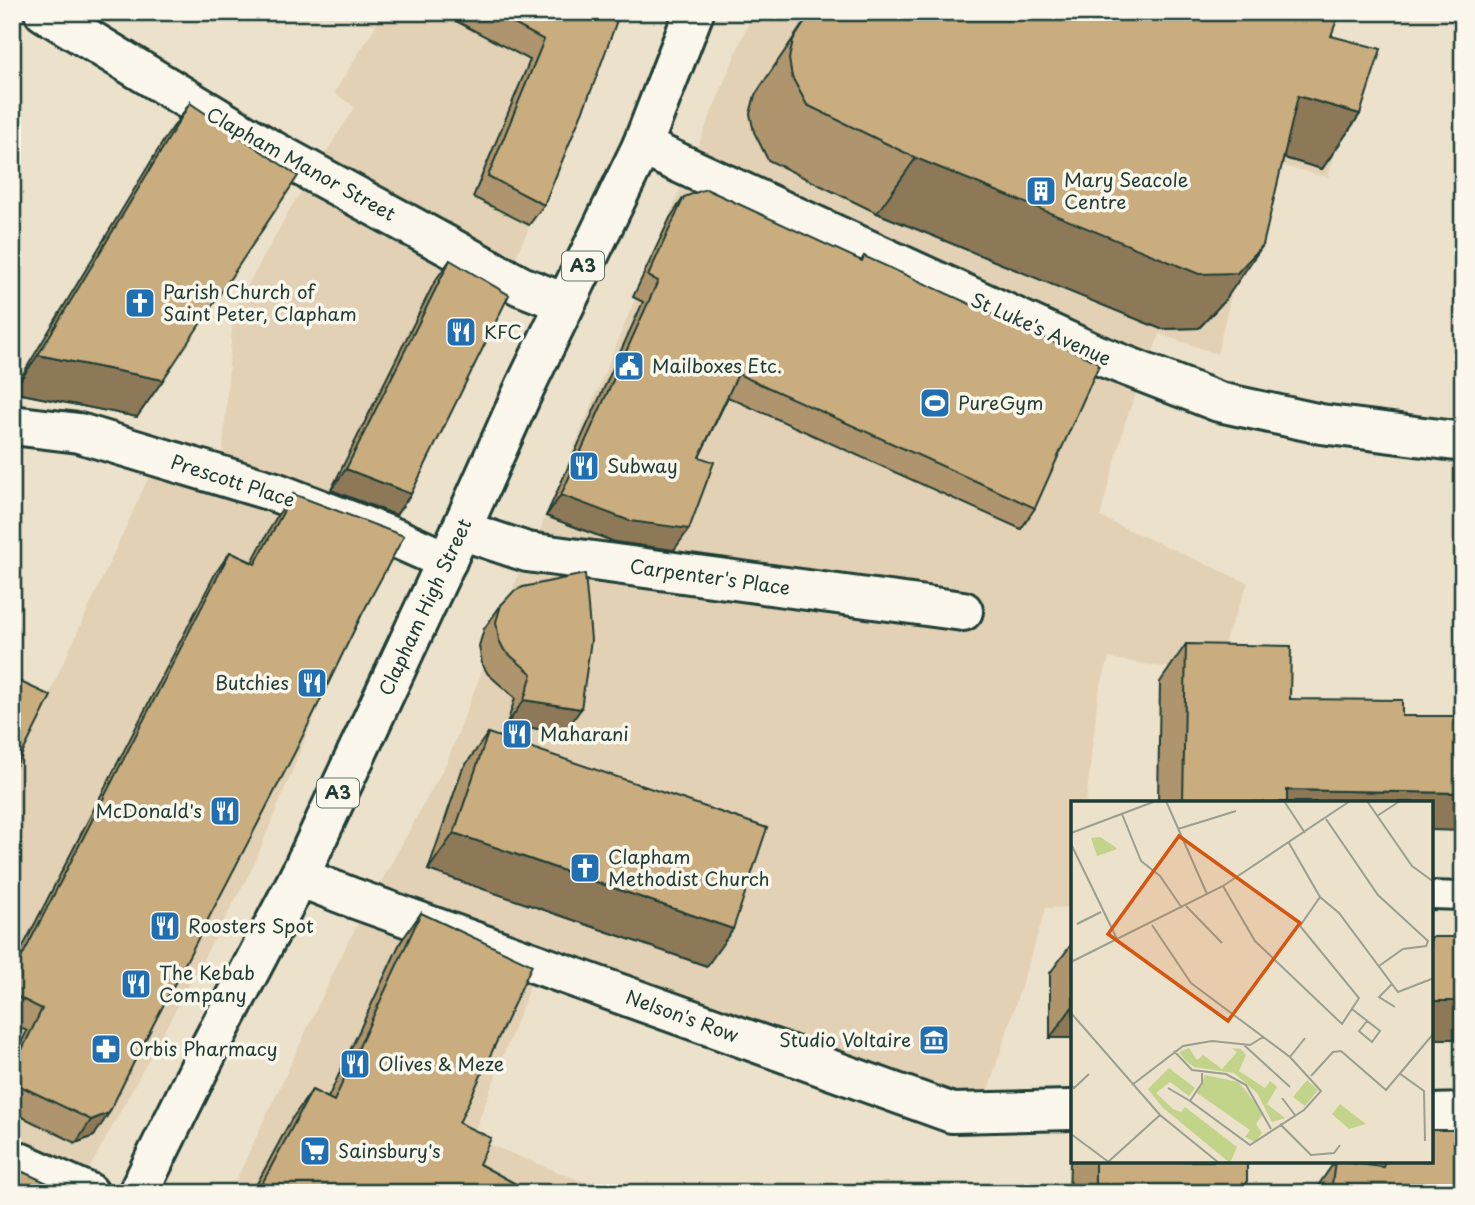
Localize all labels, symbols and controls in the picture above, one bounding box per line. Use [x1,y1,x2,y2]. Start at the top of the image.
street label: Clapham Manor Street [202,99,401,227]
place label: Mary Seacole Centre [1064,165,1188,215]
building icon: Mary Seacole Centre [1024,174,1058,208]
road number: A3 [562,252,604,280]
place label: Parish Church of Saint Peter, Clapham [163,277,357,327]
street label: St Luke's Avenue [967,285,1116,372]
church icon: Parish Church of Saint Peter, Clapham [123,286,157,320]
restaurant icon: KFC [444,315,478,349]
place label: KFC [484,317,522,345]
public building icon: Mailboxes Etc. [612,349,646,383]
place label: Mailboxes Etc. [652,351,782,379]
sports icon: PureGym [918,386,952,420]
place label: PureGym [958,388,1043,416]
street label: Prescott Place [168,447,299,513]
restaurant icon: Subway [567,449,601,483]
place label: Subway [607,451,678,479]
street label: Clapham High Street [371,513,478,700]
street label: Carpenter's Place [628,551,792,601]
restaurant icon: Butchies [295,666,329,700]
place label: Butchies [215,668,289,696]
restaurant icon: Maharani [500,717,534,751]
place label: Maharani [540,719,629,747]
road number: A3 [317,778,359,808]
restaurant icon: McDonald's [208,794,242,828]
place label: McDonald's [95,796,202,824]
inset map [1071,801,1433,1163]
place label: Clapham Methodist Church [608,842,770,892]
church icon: Clapham Methodist Church [568,851,602,885]
restaurant icon: Roosters Spot [148,909,182,943]
place label: Roosters Spot [188,911,314,939]
place label: The Kebab Company [159,958,255,1008]
restaurant icon: The Kebab Company [119,967,153,1001]
street label: Nelson's Row [622,982,743,1048]
museum icon: Studio Voltaire [917,1023,951,1057]
place label: Studio Voltaire [779,1025,911,1053]
pharmacy icon: Orbis Pharmacy [89,1032,123,1066]
place label: Orbis Pharmacy [129,1034,278,1062]
restaurant icon: Olives & Meze [338,1047,372,1081]
place label: Olives & Meze [378,1049,504,1077]
supermarket icon: Sainsbury's [298,1134,332,1168]
place label: Sainsbury's [338,1136,441,1164]

